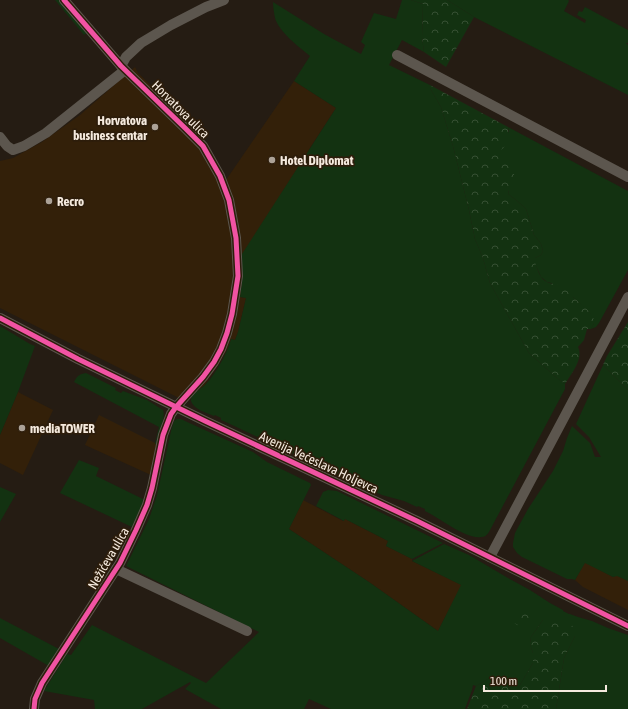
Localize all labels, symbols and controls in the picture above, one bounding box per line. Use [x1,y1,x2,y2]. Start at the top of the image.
street label: Horvatova ulica [149,78,212,141]
place label: Horvatova business centar [73,113,148,143]
marker: Horvatova business centar [150,122,160,132]
place label: Hotel Diplomat [280,153,354,168]
marker: Hotel Diplomat [267,155,277,165]
place label: Recro [57,194,84,209]
marker: Recro [44,196,54,206]
place label: mediaTOWER [30,421,95,436]
marker: mediaTOWER [17,423,27,433]
street label: Avenija Većeslava Holjevca [257,428,381,497]
street label: Nežićeva ulica [85,525,132,592]
scale bar [484,667,606,693]
text: 100 m [490,674,517,688]

